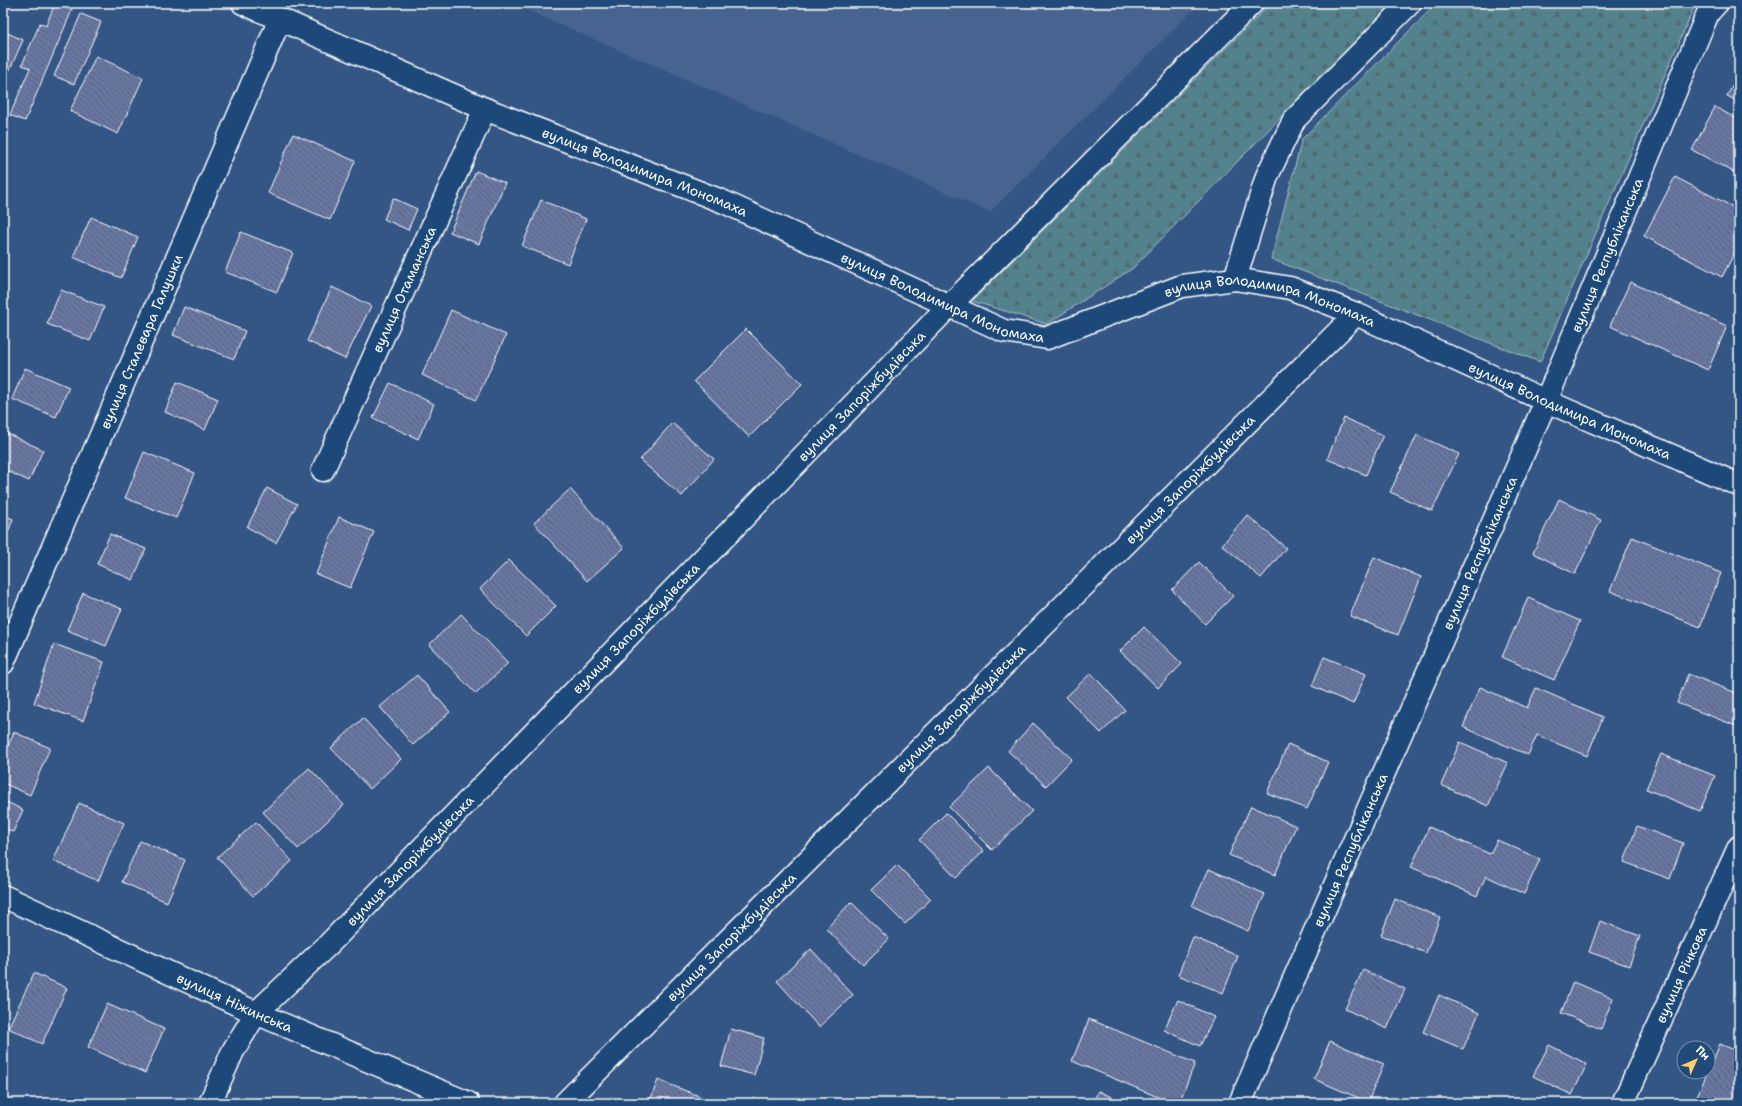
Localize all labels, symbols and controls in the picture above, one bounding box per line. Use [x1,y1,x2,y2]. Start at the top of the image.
street label: вулиця Володимира Мономаха [540,123,751,221]
street label: вулиця Республіканська [1567,175,1647,335]
street label: вулиця Отаманська [368,223,440,355]
street label: вулиця Володимира Мономаха [838,248,1046,346]
street label: вулиця Сталевара Галушки [96,251,187,432]
street label: вулиця Володимира Мономаха [1161,270,1379,331]
street label: вулиця Запоріжбудівська [794,326,930,465]
street label: вулиця Володимира Мономаха [1466,358,1674,463]
street label: вулиця Запоріжбудівська [1122,411,1259,548]
street label: вулиця Республіканська [1438,473,1521,633]
street label: вулиця Запоріжбудівська [568,559,704,698]
street label: вулиця Запоріжбудівська [892,640,1030,777]
street label: вулиця Республіканська [1309,770,1392,930]
street label: вулиця Запоріжбудівська [342,791,478,930]
street label: вулиця Запоріжбудівська [663,868,800,1005]
street label: вулиця Річкова [1651,923,1711,1026]
street label: вулиця Ніжинська [174,969,296,1037]
north arrow [1676,1040,1716,1080]
text: Пн [1692,1043,1713,1064]

